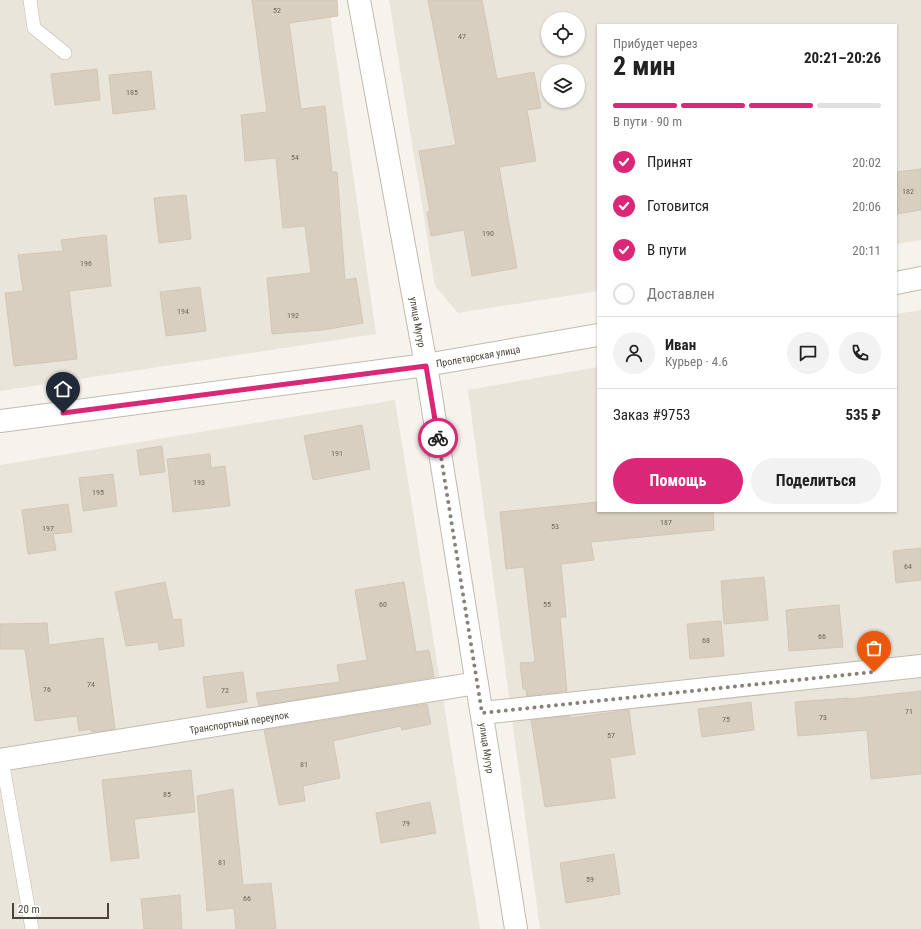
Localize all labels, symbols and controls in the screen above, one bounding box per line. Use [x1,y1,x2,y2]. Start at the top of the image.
house number: 52 [273,6,281,15]
map controls [541,12,585,108]
button: locate [541,12,585,56]
house number: 47 [458,32,466,41]
text: Прибудет через [613,36,698,51]
text: 20:21–20:26 [804,49,881,67]
text: 2 мин [613,51,675,81]
button: layers [541,64,585,108]
house number: 185 [126,88,138,97]
text: В пути · 90 m [613,114,682,129]
icon: check [613,151,635,173]
house number: 54 [291,153,299,162]
text: Принят [647,153,693,171]
text: 20:02 [852,155,881,170]
house number: 182 [902,187,914,196]
icon: check [613,195,635,217]
text: Готовится [647,197,709,215]
text: 20:06 [852,199,881,214]
house number: 190 [482,229,494,238]
icon: check [613,239,635,261]
text: В пути [647,241,687,259]
text: 20:11 [852,243,881,258]
house number: 196 [80,259,92,268]
text: Доставлен [647,285,715,303]
street label: улица Мугур [408,296,427,348]
house number: 194 [177,307,189,316]
house number: 192 [287,311,299,320]
button: person [613,332,655,374]
button: chat [787,332,829,374]
button: phone [839,332,881,374]
text: Иван [665,336,696,354]
street label: Пролетарская улица [435,344,521,369]
text: Курьер · 4.6 [665,354,728,369]
pin [46,372,80,413]
icon: home [52,378,74,400]
text: Заказ #9753 [613,406,690,424]
text: 535 ₽ [845,406,881,424]
courier [418,418,458,458]
icon: bike [427,427,449,449]
house number: 191 [331,449,343,458]
button: Помощь [613,458,743,504]
button: Поделиться [751,458,881,504]
house number: 193 [193,478,205,487]
house number: 195 [92,488,104,497]
house number: 187 [660,518,672,527]
house number: 53 [551,522,559,531]
house number: 197 [42,524,54,533]
house number: 64 [904,562,912,571]
house number: 60 [379,600,387,609]
house number: 55 [543,600,551,609]
pin [857,631,891,672]
house number: 66 [818,632,826,641]
house number: 68 [702,636,710,645]
icon: bag [863,637,885,659]
house number: 74 [87,680,95,689]
house number: 76 [43,685,51,694]
house number: 72 [221,686,229,695]
house number: 71 [905,707,913,716]
street label: Транспортный переулок [189,709,290,736]
house number: 73 [819,713,827,722]
house number: 75 [722,715,730,724]
street label: улица Мугур [477,722,496,774]
house number: 57 [607,731,615,740]
house number: 81 [300,760,308,769]
house number: 85 [163,790,171,799]
house number: 79 [402,819,410,828]
house number: 81 [218,858,226,867]
house number: 59 [586,875,594,884]
house number: 66 [243,894,251,903]
scale bar [12,901,109,920]
text: 20 m [18,903,40,916]

